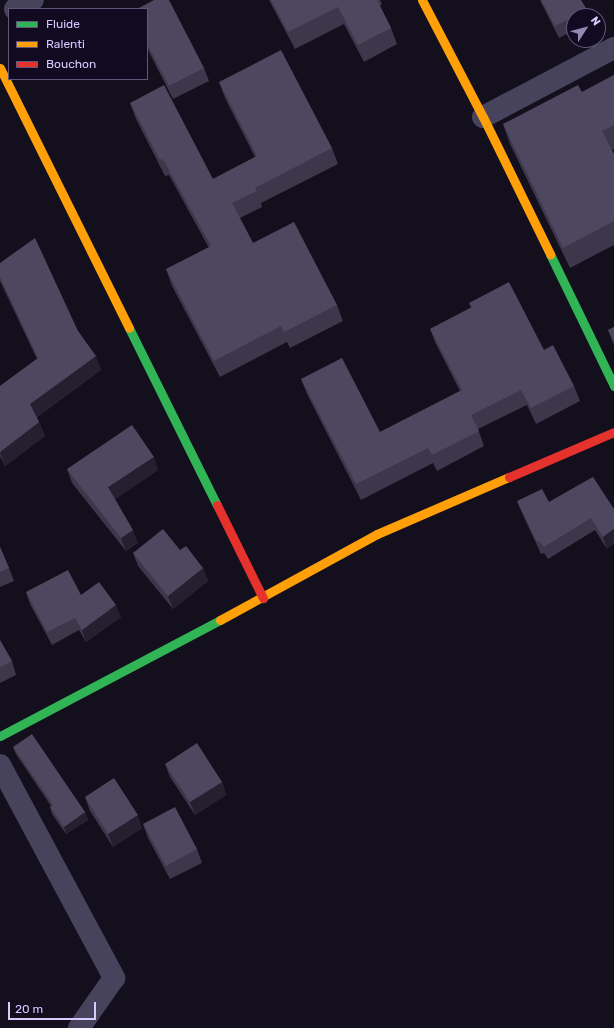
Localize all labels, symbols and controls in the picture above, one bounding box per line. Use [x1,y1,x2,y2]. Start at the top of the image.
legend [8,8,148,80]
north arrow [566,8,606,48]
text: N [588,14,603,28]
text: Fluide [46,17,80,31]
text: Ralenti [46,37,85,51]
text: Bouchon [46,57,96,71]
scale bar [10,994,98,1020]
text: 20 m [15,1002,43,1016]

